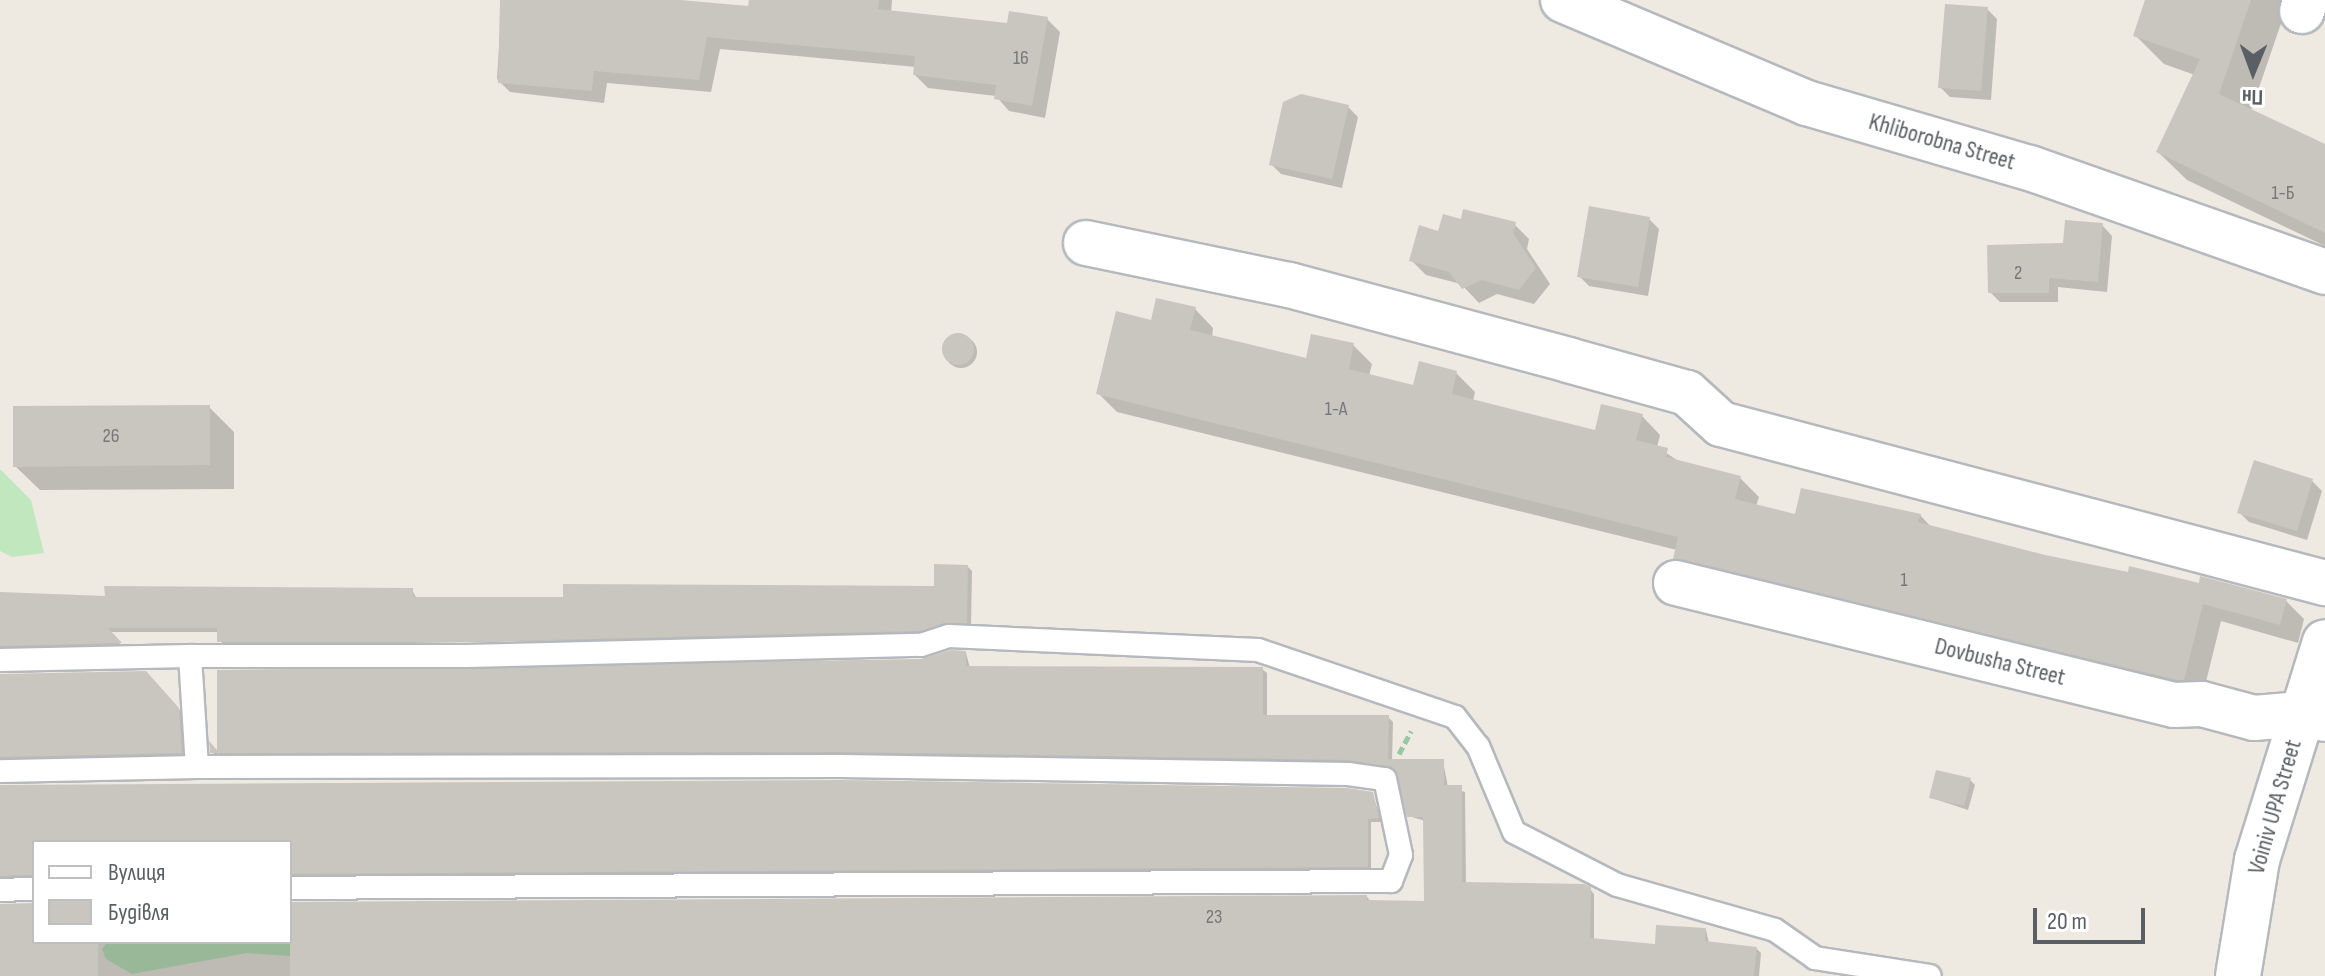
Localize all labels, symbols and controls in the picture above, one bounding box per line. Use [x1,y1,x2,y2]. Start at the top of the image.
north arrow [2213,32,2293,112]
house number: 16 [1013,46,1029,70]
text: Пн [2242,83,2263,110]
street label: Khliborobna Street [1865,107,2019,177]
house number: 1-Б [2271,181,2295,205]
house number: 2 [2014,261,2022,285]
house number: 1-А [1325,397,1347,421]
house number: 26 [103,424,119,448]
house number: 1 [1901,568,1907,592]
street label: Dovbusha Street [1932,632,2068,692]
street label: Voiniv UPA Street [2242,736,2308,878]
legend [32,840,292,944]
text: Вулиця [108,858,166,887]
scale bar [2037,892,2149,942]
text: Будівля [108,898,169,927]
house number: 23 [1206,905,1222,929]
text: 20 m [2047,907,2087,936]

